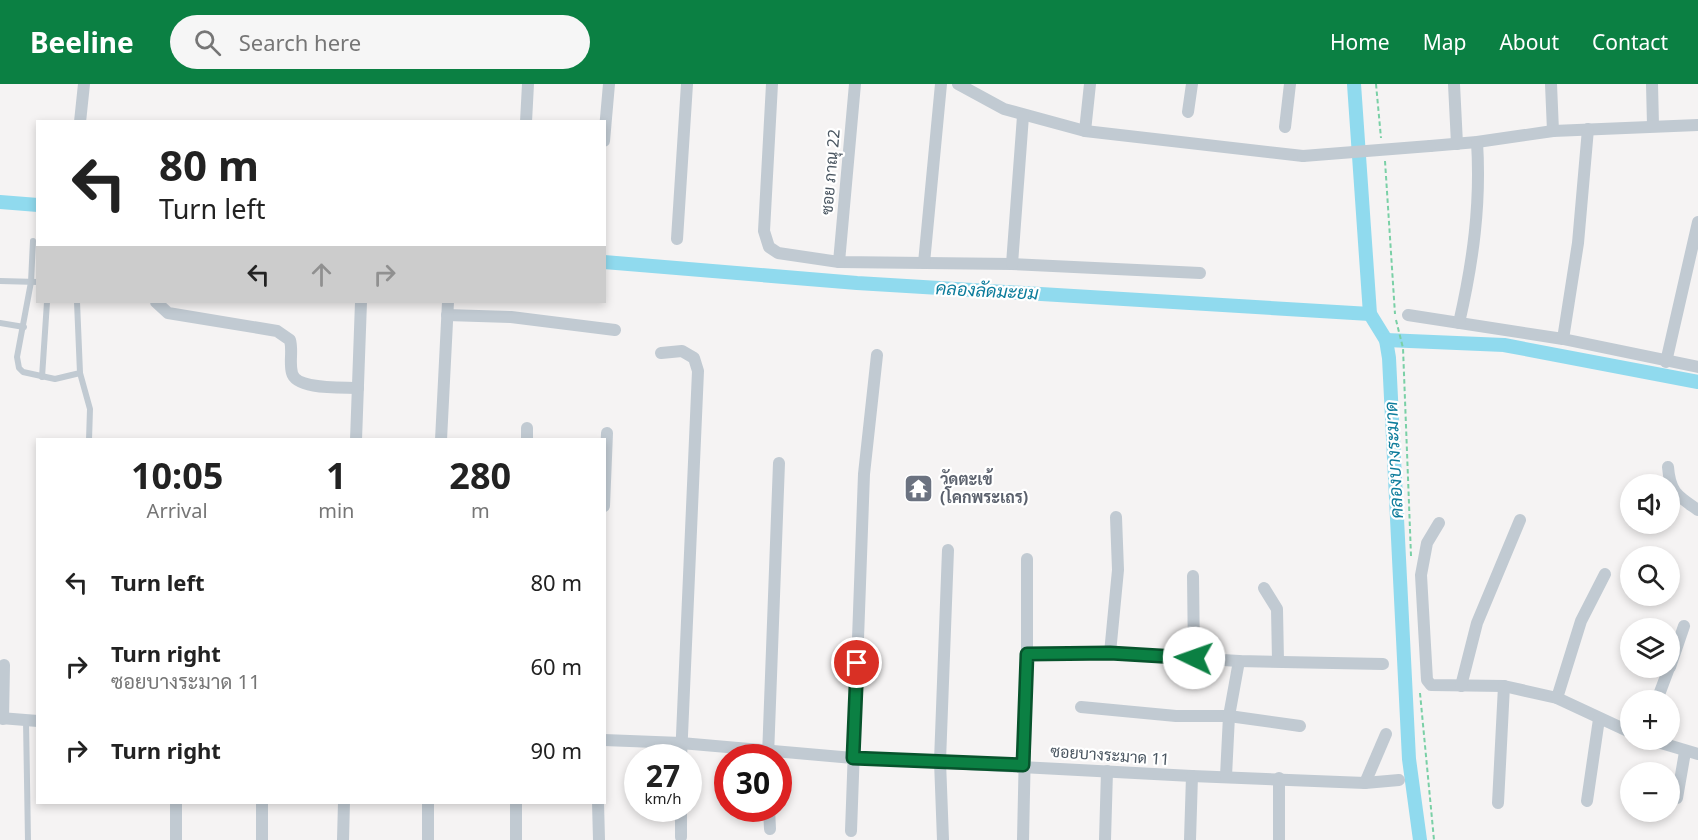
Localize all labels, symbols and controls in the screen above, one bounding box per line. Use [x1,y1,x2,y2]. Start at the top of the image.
search box [170,15,590,69]
text: Beeline [30,23,134,61]
icon: search [191,26,224,59]
text: Search here [239,27,361,57]
text: Home [1330,28,1390,56]
text: Map [1423,28,1466,56]
text: About [1499,28,1559,56]
text: Contact [1592,28,1668,56]
street label: ซอย ภาณุ 22 [815,128,846,216]
text: 80 m [159,136,259,193]
icon: left [60,144,138,222]
text: Turn left [159,190,265,227]
icon: left [242,258,275,291]
icon: ahead [305,258,338,291]
icon: right [368,258,401,291]
water label: คลองลัดมะยม [935,275,1039,305]
water label: คลองบางระมาด [1378,401,1408,519]
text: 10:05 [131,451,223,500]
text: 1 [326,451,347,500]
text: 280 [449,451,511,500]
place label: วัดตะเข้ (โคกพระเถร) [940,468,1028,508]
temple icon: วัดตะเข้ (โคกพระเถร) [903,472,935,504]
map controls [1620,474,1680,822]
button: sound [1620,474,1680,534]
text: Arrival [147,497,208,524]
text: min [318,497,354,524]
text: m [471,497,490,524]
button: search [1620,546,1680,606]
icon: left [60,566,93,599]
text: Turn left [111,567,205,597]
text: 80 m [531,567,582,597]
button: layers [1620,618,1680,678]
position arrow [1162,626,1226,690]
pin [831,637,882,688]
text: Turn right [111,638,221,668]
icon: arrive [840,646,873,679]
icon: right [60,650,93,683]
text: 60 m [531,651,582,681]
text: ซอยบางระมาด 11 [111,668,260,695]
button: + [1620,690,1680,750]
icon: right [60,734,93,767]
text: Turn right [111,735,221,765]
text: 90 m [531,735,582,765]
street label: ซอยบางระมาด 11 [1050,740,1170,770]
speed limit sign: 30 [714,744,792,822]
text: 27 [646,755,680,796]
button: − [1620,762,1680,822]
text: km/h [645,788,681,808]

